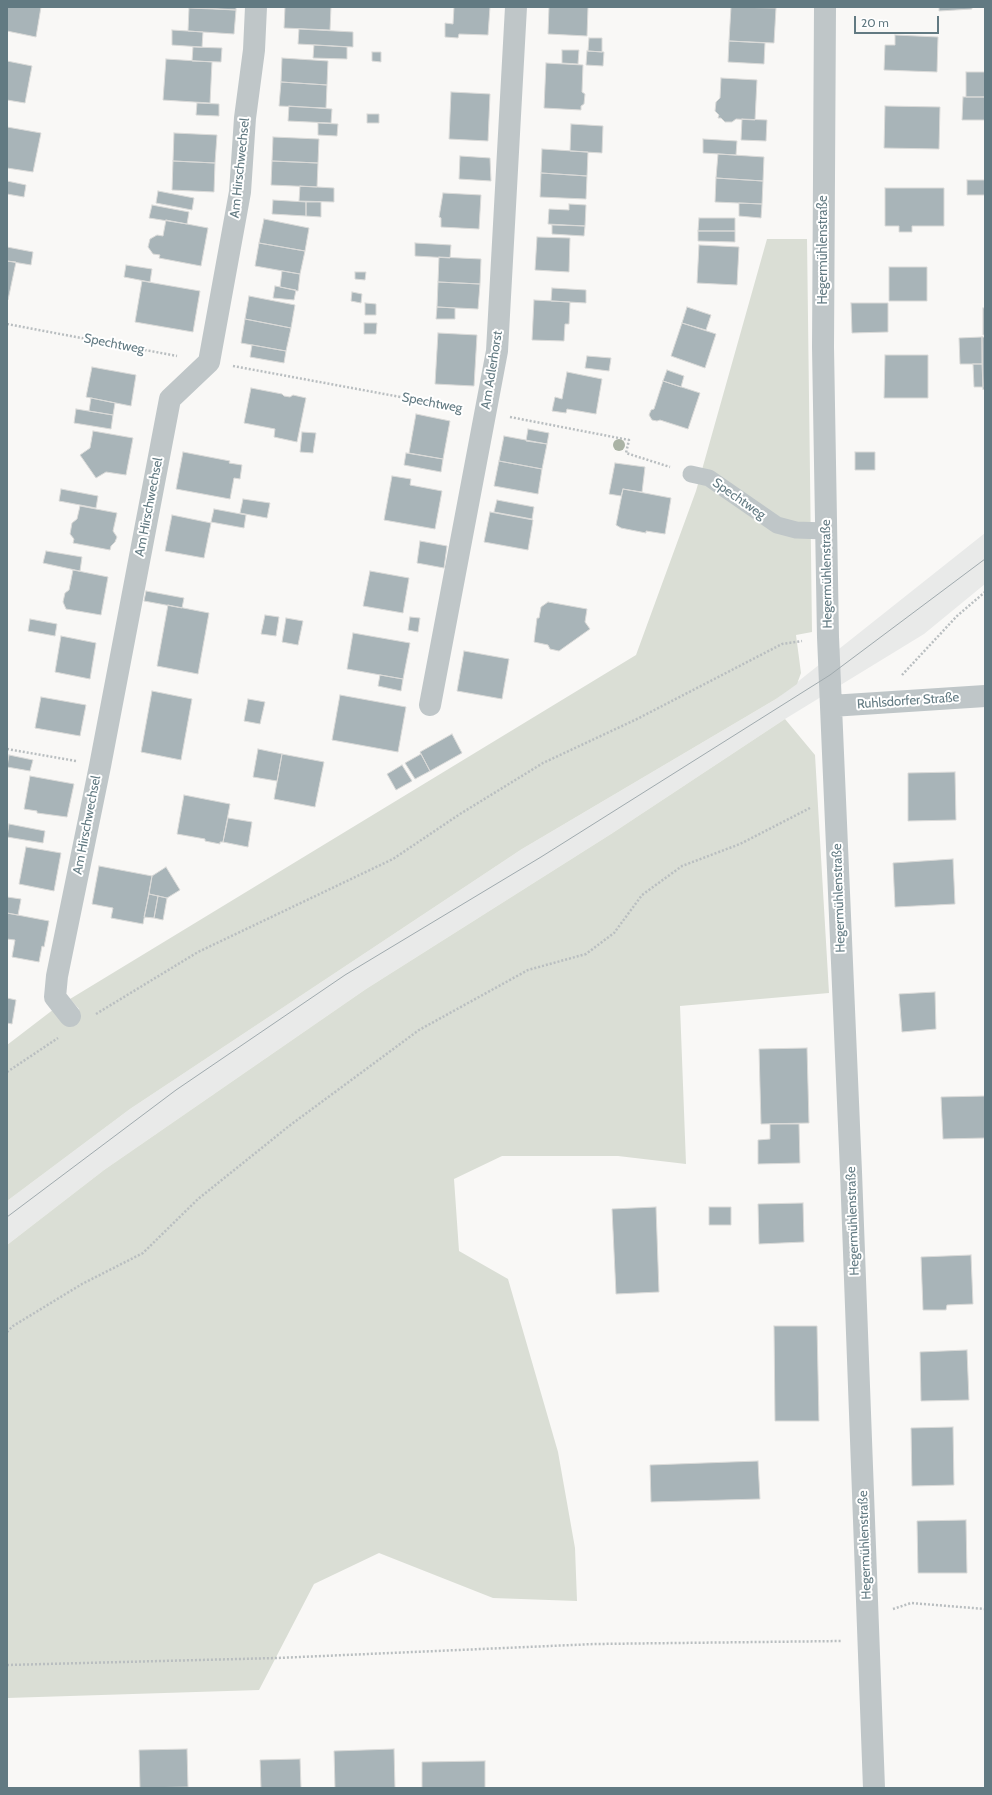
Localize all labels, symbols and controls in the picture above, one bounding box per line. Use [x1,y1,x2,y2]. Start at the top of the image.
scale bar [856,8,941,34]
text: 20 m [861,15,889,30]
street label: Am Hirschwechsel [227,117,253,219]
street label: Hegermühlenstraße [815,195,831,305]
street label: Am Adlerhorst [478,330,506,410]
street label: Spechtweg [83,331,145,357]
street label: Spechtweg [401,390,463,416]
street label: Am Hirschwechsel [132,456,166,558]
street label: Spechtweg [709,475,769,523]
street label: Hegermühlenstraße [818,519,836,629]
street label: Ruhlsdorfer Straße [856,690,960,712]
street label: Am Hirschwechsel [70,774,104,876]
street label: Hegermühlenstraße [829,843,849,953]
street label: Hegermühlenstraße [843,1166,863,1276]
street label: Hegermühlenstraße [855,1490,875,1600]

